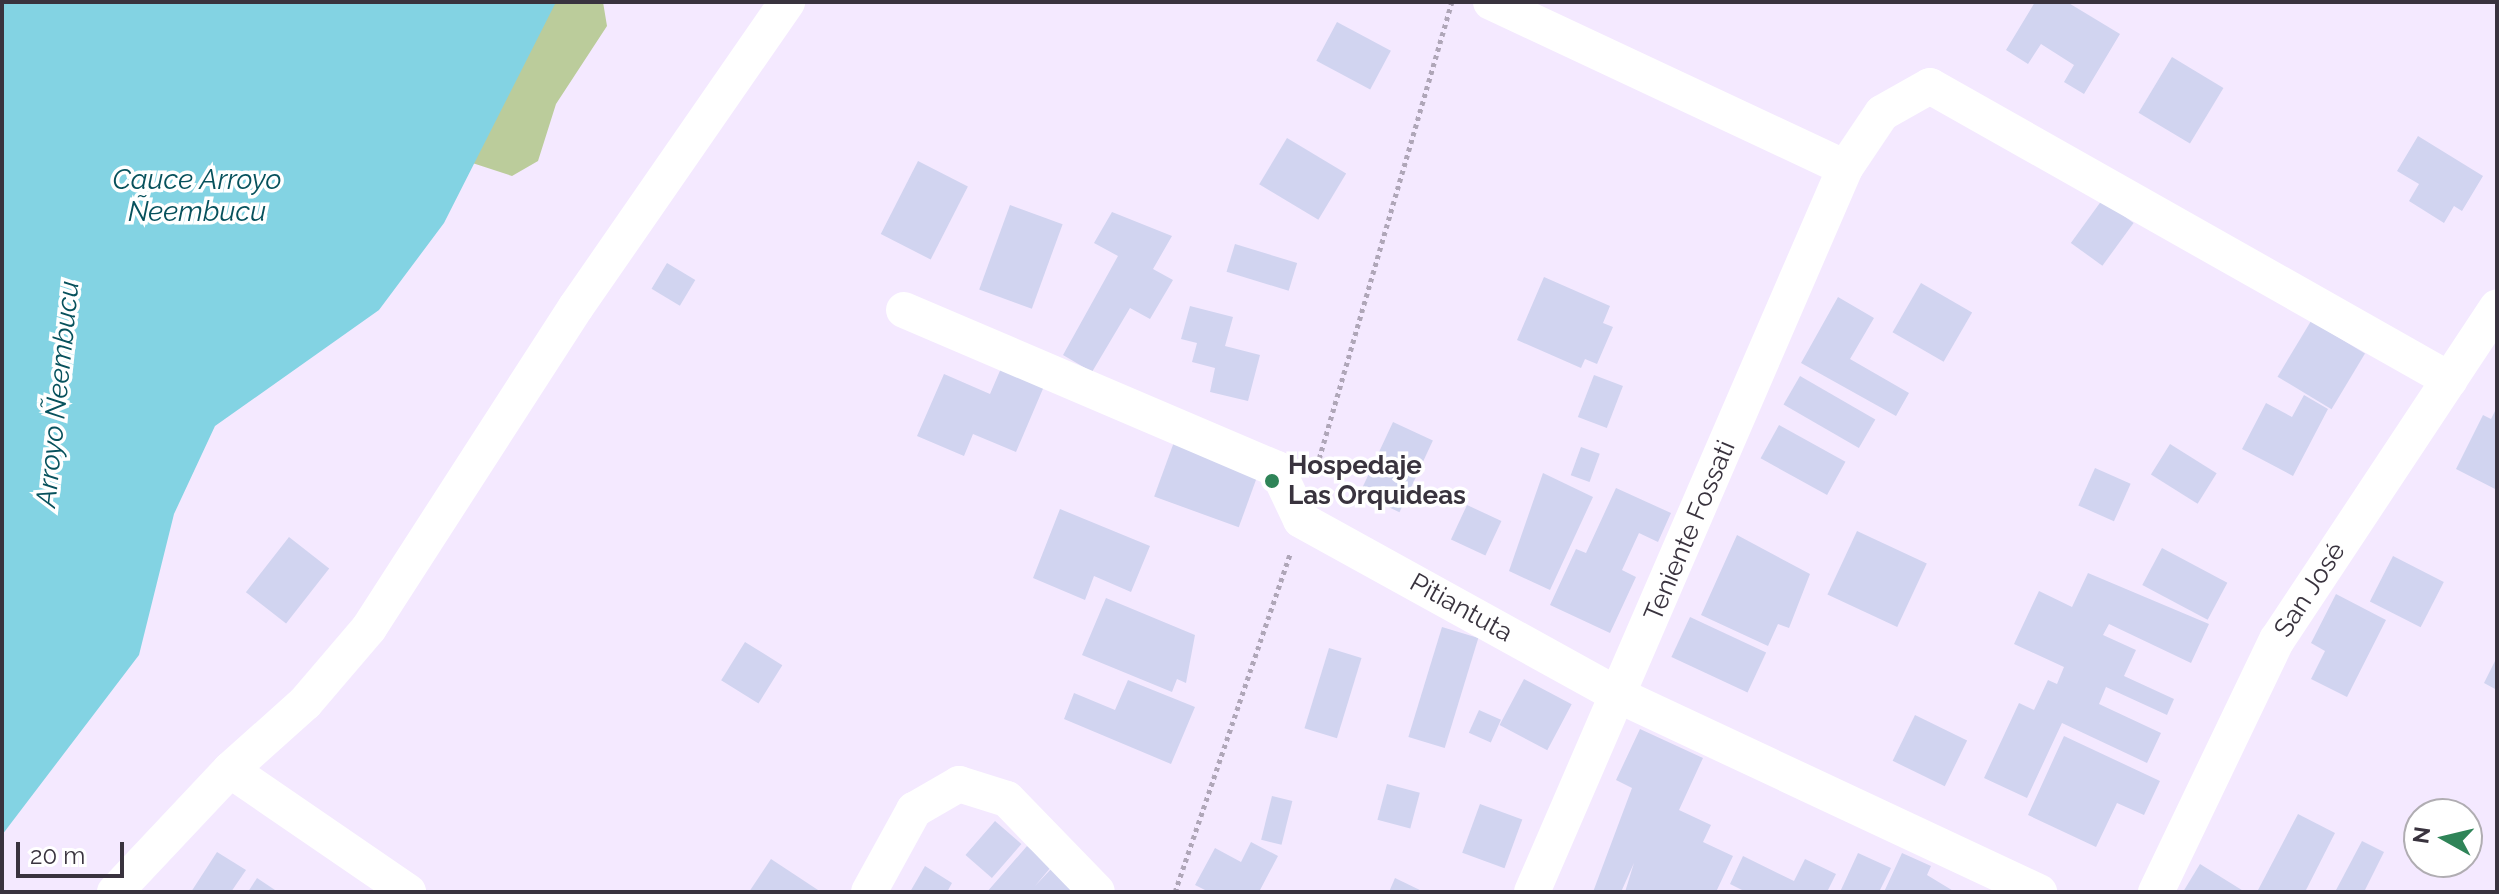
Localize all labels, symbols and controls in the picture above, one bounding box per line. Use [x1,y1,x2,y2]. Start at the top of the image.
water label: Cauce Arroyo Ñeembucu [112,163,282,229]
water label: Arroyo Ñeembucu [29,279,87,509]
street label: Teniente Fossati [1638,436,1742,626]
place label: Hospedaje Las Orquideas [1288,450,1466,512]
marker: Hospedaje Las Orquideas [1263,472,1281,490]
street label: San José [2268,537,2352,643]
street label: Pitiantuta [1404,567,1518,649]
north arrow [2403,798,2483,878]
text: N [2407,825,2435,845]
scale bar [20,826,128,876]
text: 20 m [30,841,85,870]

